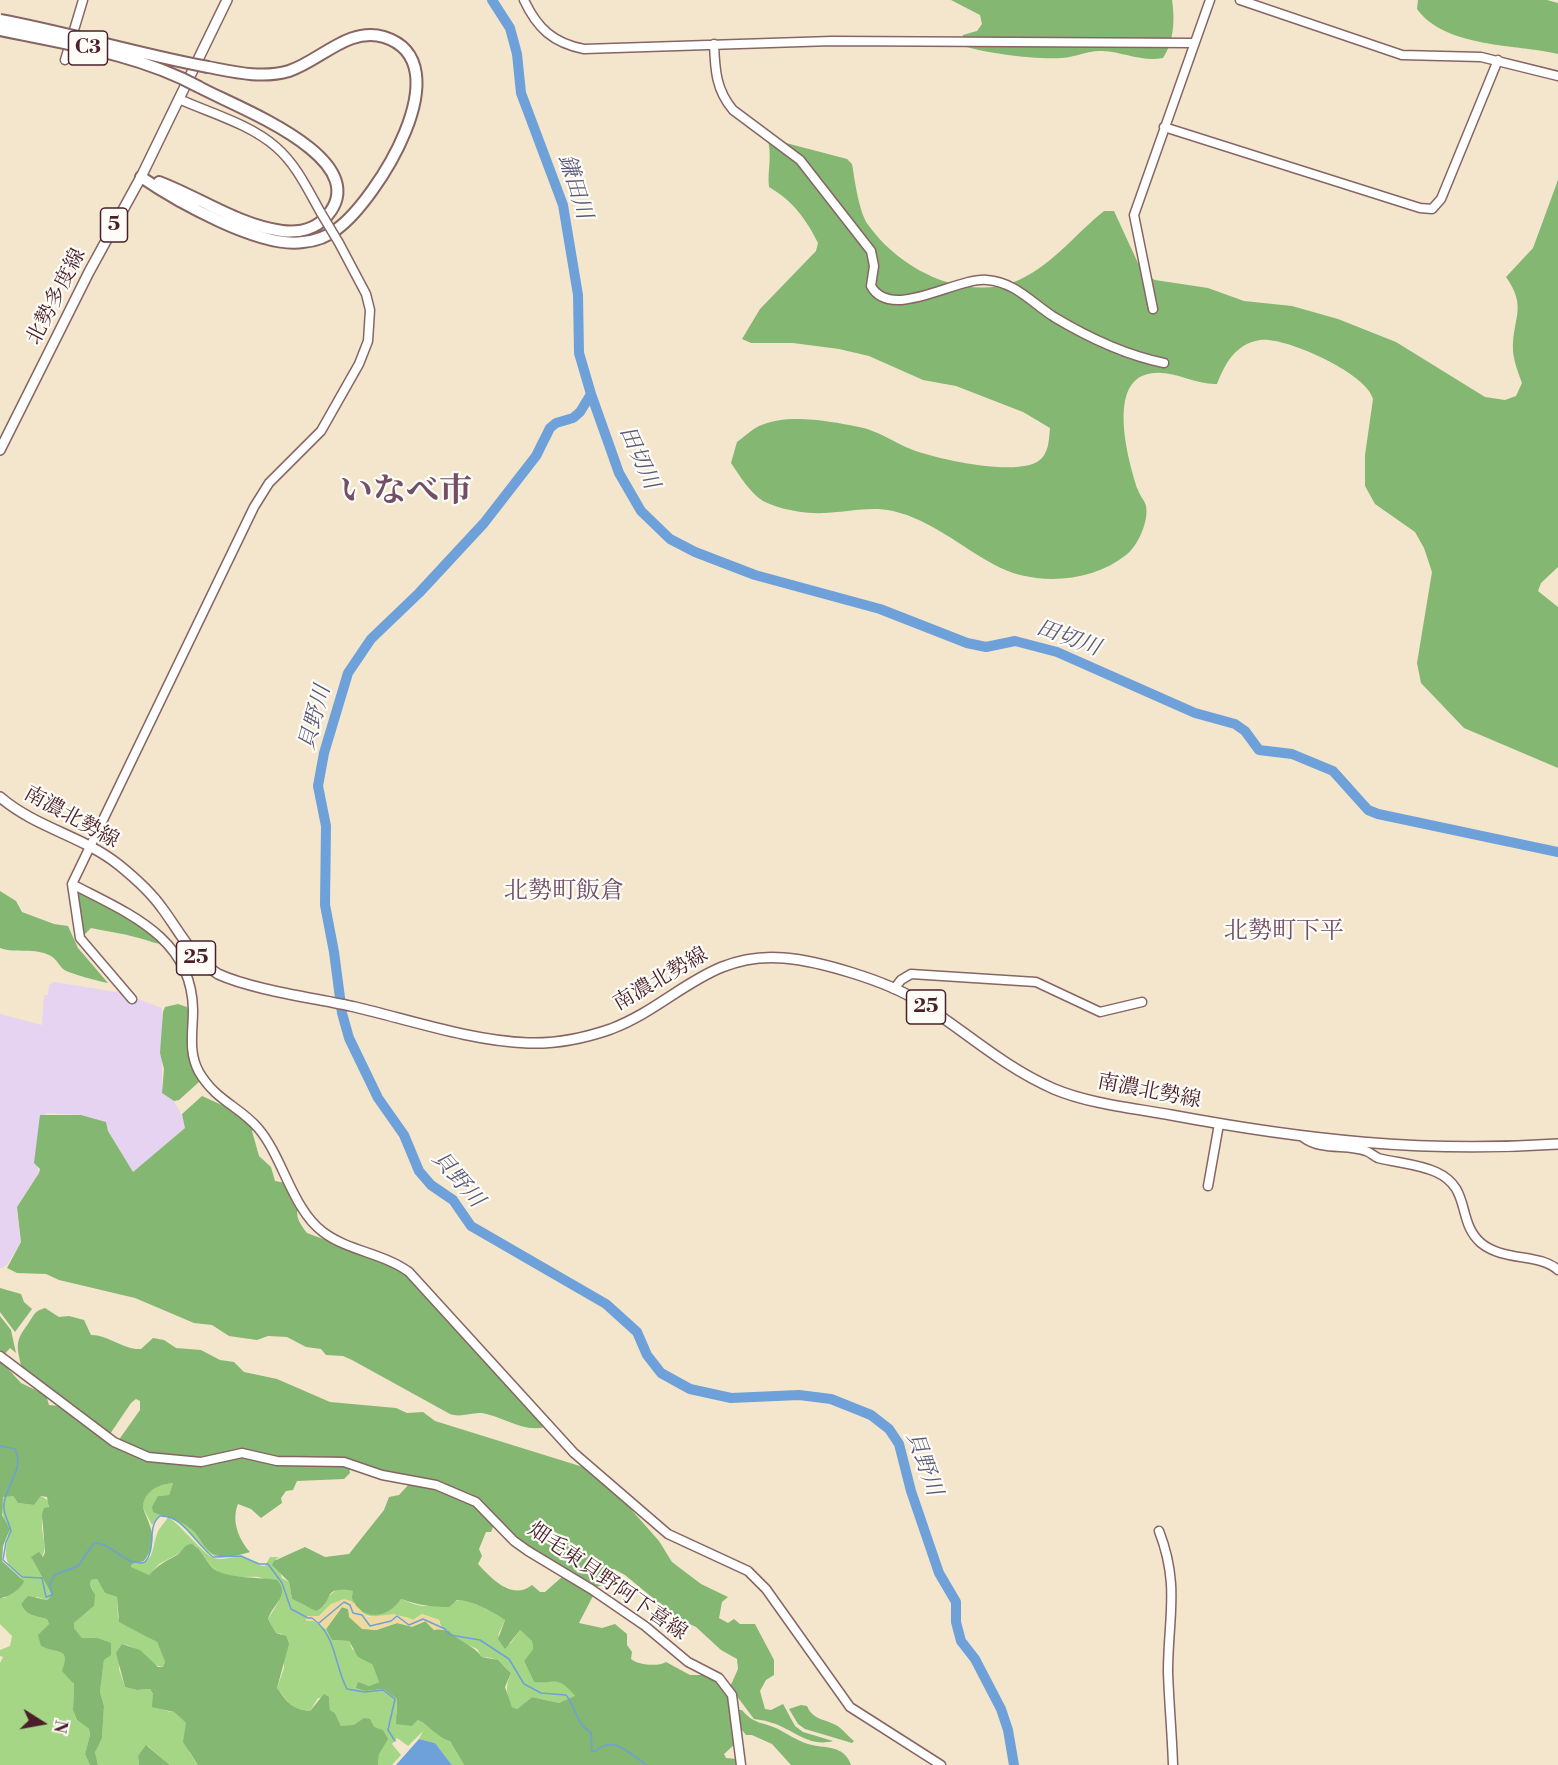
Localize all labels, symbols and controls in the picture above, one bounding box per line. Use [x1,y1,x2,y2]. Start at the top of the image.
road number: C3 [68,31,107,65]
water label: 鎌田川 [552,152,596,222]
road number: 5 [100,208,128,242]
street label: 北勢多度線 [22,245,92,349]
water label: 田切川 [613,422,663,494]
district label: いなべ市 [340,473,472,513]
water label: 田切川 [1032,615,1104,663]
water label: 貝野川 [295,683,337,753]
street label: 南濃北勢線 [19,782,123,854]
district label: 北勢町飯倉 [504,878,624,906]
district label: 北勢町下平 [1224,918,1344,946]
road number: 25 [176,941,216,975]
street label: 南濃北勢線 [609,943,713,1017]
road number: 25 [906,990,946,1024]
street label: 南濃北勢線 [1095,1070,1203,1114]
water label: 貝野川 [425,1146,489,1214]
water label: 貝野川 [899,1428,947,1500]
street label: 畑毛東貝野阿下喜線 [522,1517,692,1647]
north arrow [12,1693,72,1753]
text: N [49,1718,71,1735]

